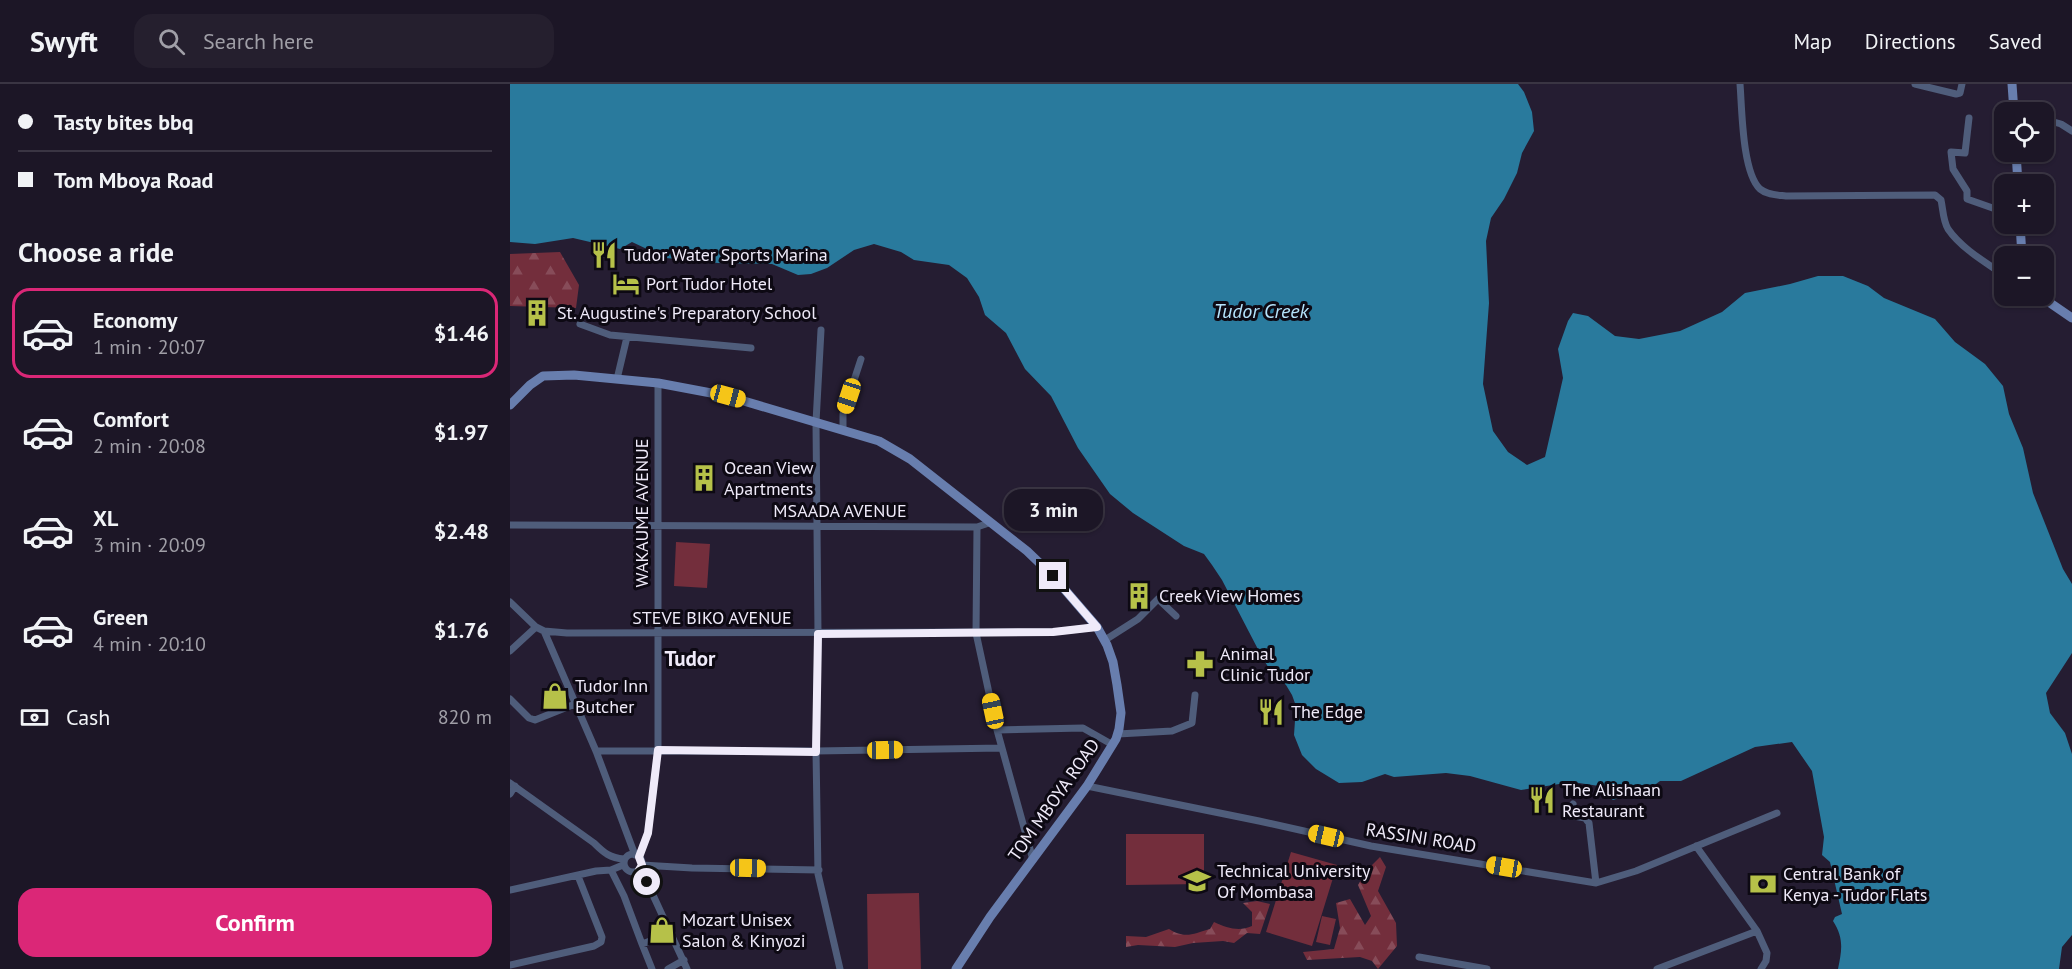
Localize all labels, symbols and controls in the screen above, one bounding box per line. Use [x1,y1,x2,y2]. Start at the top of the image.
search box [134,14,554,68]
text: Swyft [30,23,98,60]
icon: search [155,25,188,58]
text: Search here [203,27,314,55]
text: Map [1793,28,1832,55]
text: Directions [1865,28,1956,55]
text: Saved [1989,28,2042,55]
map controls [1994,102,2054,306]
button: locate [1994,102,2054,162]
text: Tasty bites bbq [54,108,194,136]
text: Tom Mboya Road [54,166,213,194]
button: + [1994,174,2054,234]
text: Choose a ride [18,235,174,269]
restaurant icon: Tudor Water Sports Marina [589,240,619,270]
place label: Tudor Water Sports Marina [624,243,828,266]
button: − [1994,246,2054,306]
hotel icon: Port Tudor Hotel [611,269,641,299]
place label: Port Tudor Hotel [646,272,773,295]
building icon: St. Augustine's Preparatory School [522,298,552,328]
water label: Tudor Creek [1214,298,1309,324]
place label: St. Augustine's Preparatory School [557,301,817,324]
icon: car [21,306,75,360]
text: Economy [93,306,177,334]
text: $1.46 [434,319,489,347]
text: 1 min · 20:07 [93,334,206,360]
car [835,376,863,416]
car [708,383,748,409]
icon: car [21,405,75,459]
text: Comfort [93,405,169,433]
text: $1.97 [434,418,489,446]
text: 2 min · 20:08 [93,433,206,459]
street label: WAKAUME AVENUE [630,439,653,587]
place label: Ocean View Apartments [724,456,814,500]
building icon: Ocean View Apartments [689,463,719,493]
callout: 3 min [1004,489,1102,531]
text: 3 min [1029,497,1078,523]
street label: MSAADA AVENUE [773,499,907,522]
icon: car [21,504,75,558]
text: XL [93,504,118,532]
text: $2.48 [434,517,489,545]
text: 3 min · 20:09 [93,532,206,558]
route end [1039,562,1066,589]
building icon: Creek View Homes [1124,581,1154,611]
place label: Creek View Homes [1159,584,1300,607]
icon: car [21,603,75,657]
text: Green [93,603,148,631]
street label: STEVE BIKO AVENUE [632,606,792,629]
text: $1.76 [434,616,489,644]
text: 4 min · 20:10 [93,631,206,657]
place label: Animal Clinic Tudor [1220,642,1310,686]
district label: Tudor [665,645,716,672]
pharmacy icon: Animal Clinic Tudor [1185,649,1215,679]
place label: Tudor Inn Butcher [575,674,648,718]
shop icon: Tudor Inn Butcher [540,681,570,711]
car [980,692,1006,730]
restaurant icon: The Edge [1256,697,1286,727]
place label: The Edge [1291,700,1363,723]
icon: cash [18,701,51,734]
text: Cash [66,703,110,731]
text: 820 m [438,704,492,730]
street label: TOM MBOYA ROAD [1003,734,1104,865]
car [867,741,903,759]
place label: The Alishaan Restaurant [1562,778,1661,822]
restaurant icon: The Alishaan Restaurant [1527,785,1557,815]
street label: RASSINI ROAD [1364,817,1478,858]
car [1306,823,1346,849]
car [1485,855,1523,879]
car [730,859,766,877]
place label: Technical University Of Mombasa [1217,859,1371,903]
place label: Central Bank of Kenya - Tudor Flats [1783,862,1927,906]
school or university icon: Technical University Of Mombasa [1182,866,1212,896]
route start [633,868,660,895]
bank icon: Central Bank of Kenya - Tudor Flats [1748,869,1778,899]
button: Confirm [18,888,492,957]
place label: Mozart Unisex Salon & Kinyozi [682,908,806,952]
shop icon: Mozart Unisex Salon & Kinyozi [647,915,677,945]

